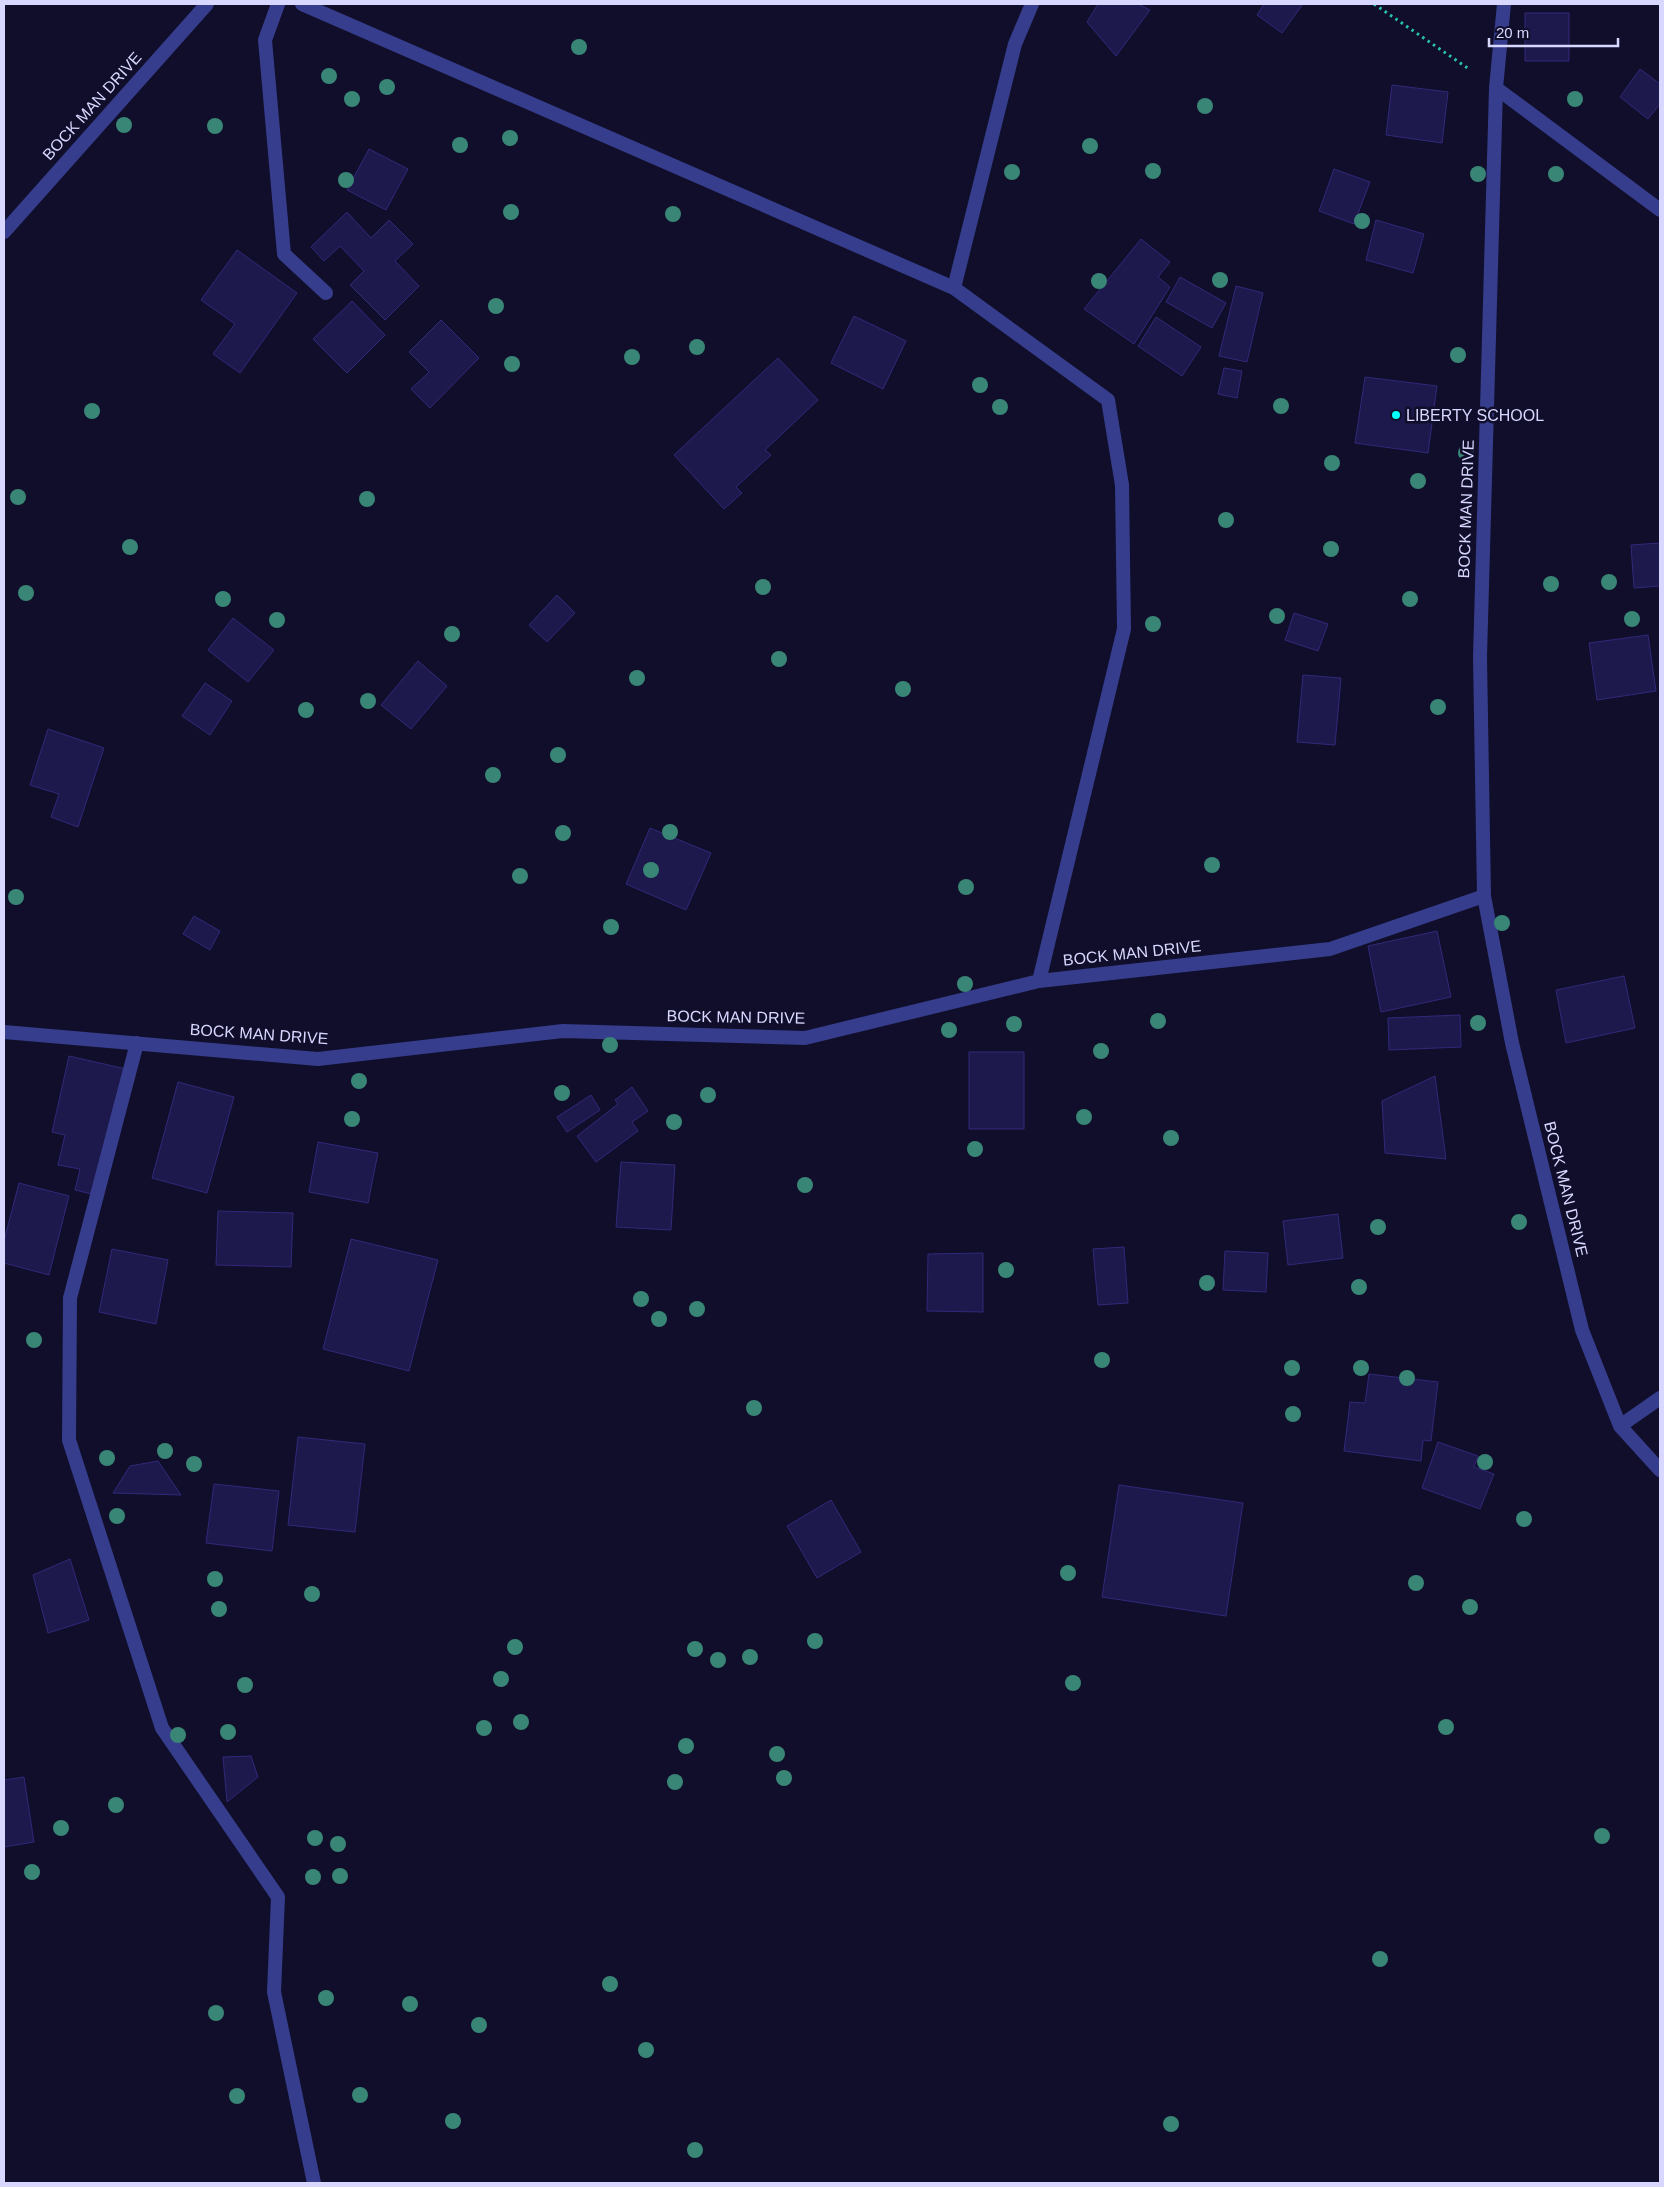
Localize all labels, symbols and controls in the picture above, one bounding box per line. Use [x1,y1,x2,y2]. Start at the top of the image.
scale bar [1489,15,1618,47]
text: 20 m [1496,24,1529,41]
street label: BOCK MAN DRIVE [39,49,145,163]
place label: LIBERTY SCHOOL [1406,407,1544,424]
marker: LIBERTY SCHOOL [1390,409,1402,421]
street label: BOCK MAN DRIVE [1455,439,1477,579]
street label: BOCK MAN DRIVE [1062,937,1202,969]
street label: BOCK MAN DRIVE [667,1007,805,1027]
street label: BOCK MAN DRIVE [189,1021,329,1047]
street label: BOCK MAN DRIVE [1541,1120,1591,1258]

